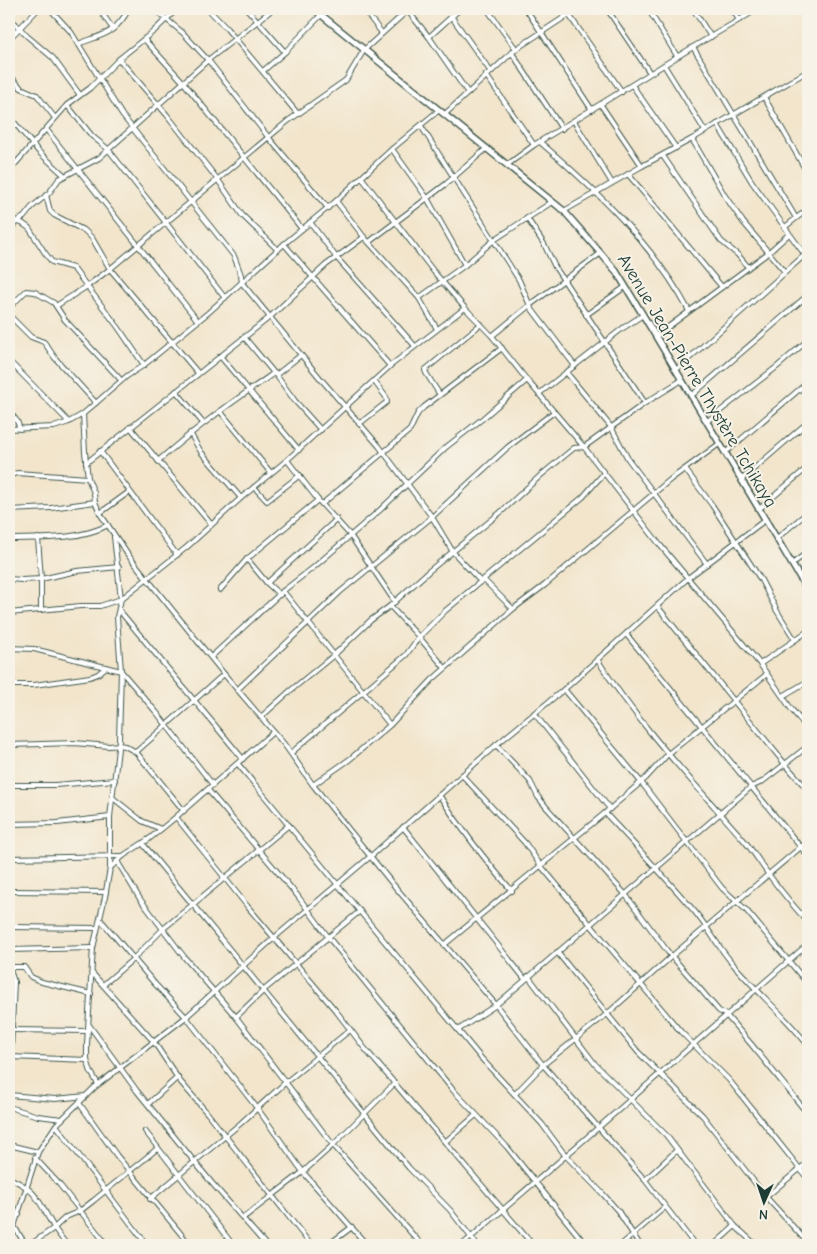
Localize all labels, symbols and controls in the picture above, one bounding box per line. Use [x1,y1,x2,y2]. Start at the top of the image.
street label: Avenue Jean-Pierre Thystère Tchikaya [613,251,781,511]
north arrow [740,1176,790,1226]
text: N [758,1206,768,1223]

